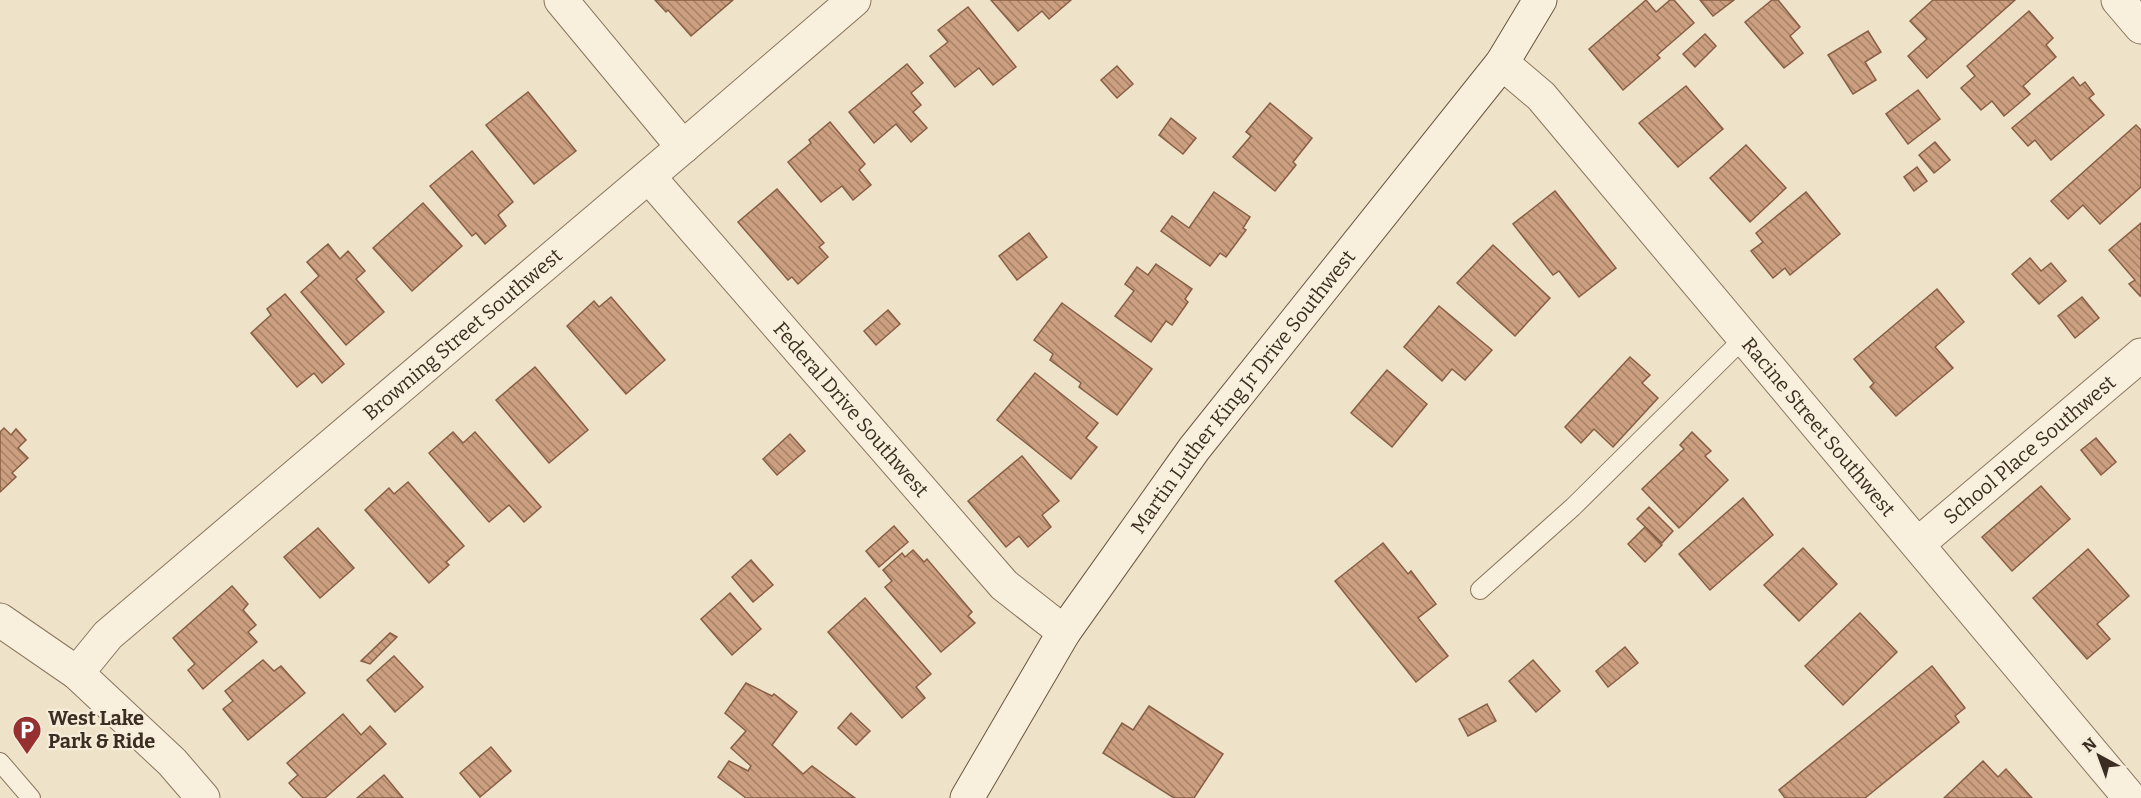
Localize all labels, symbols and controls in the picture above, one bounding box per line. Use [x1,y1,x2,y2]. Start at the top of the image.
street label: Browning Street Southwest [358,243,567,425]
street label: Martin Luther King Jr Drive Southwest [1126,245,1360,538]
street label: Federal Drive Southwest [768,317,934,502]
street label: Racine Street Southwest [1737,333,1900,521]
street label: School Place Southwest [1939,370,2120,529]
place label: West Lake Park & Ride [48,706,155,753]
parking icon: West Lake Park & Ride [11,714,43,756]
north arrow [2069,726,2129,786]
text: N [2079,734,2100,756]

